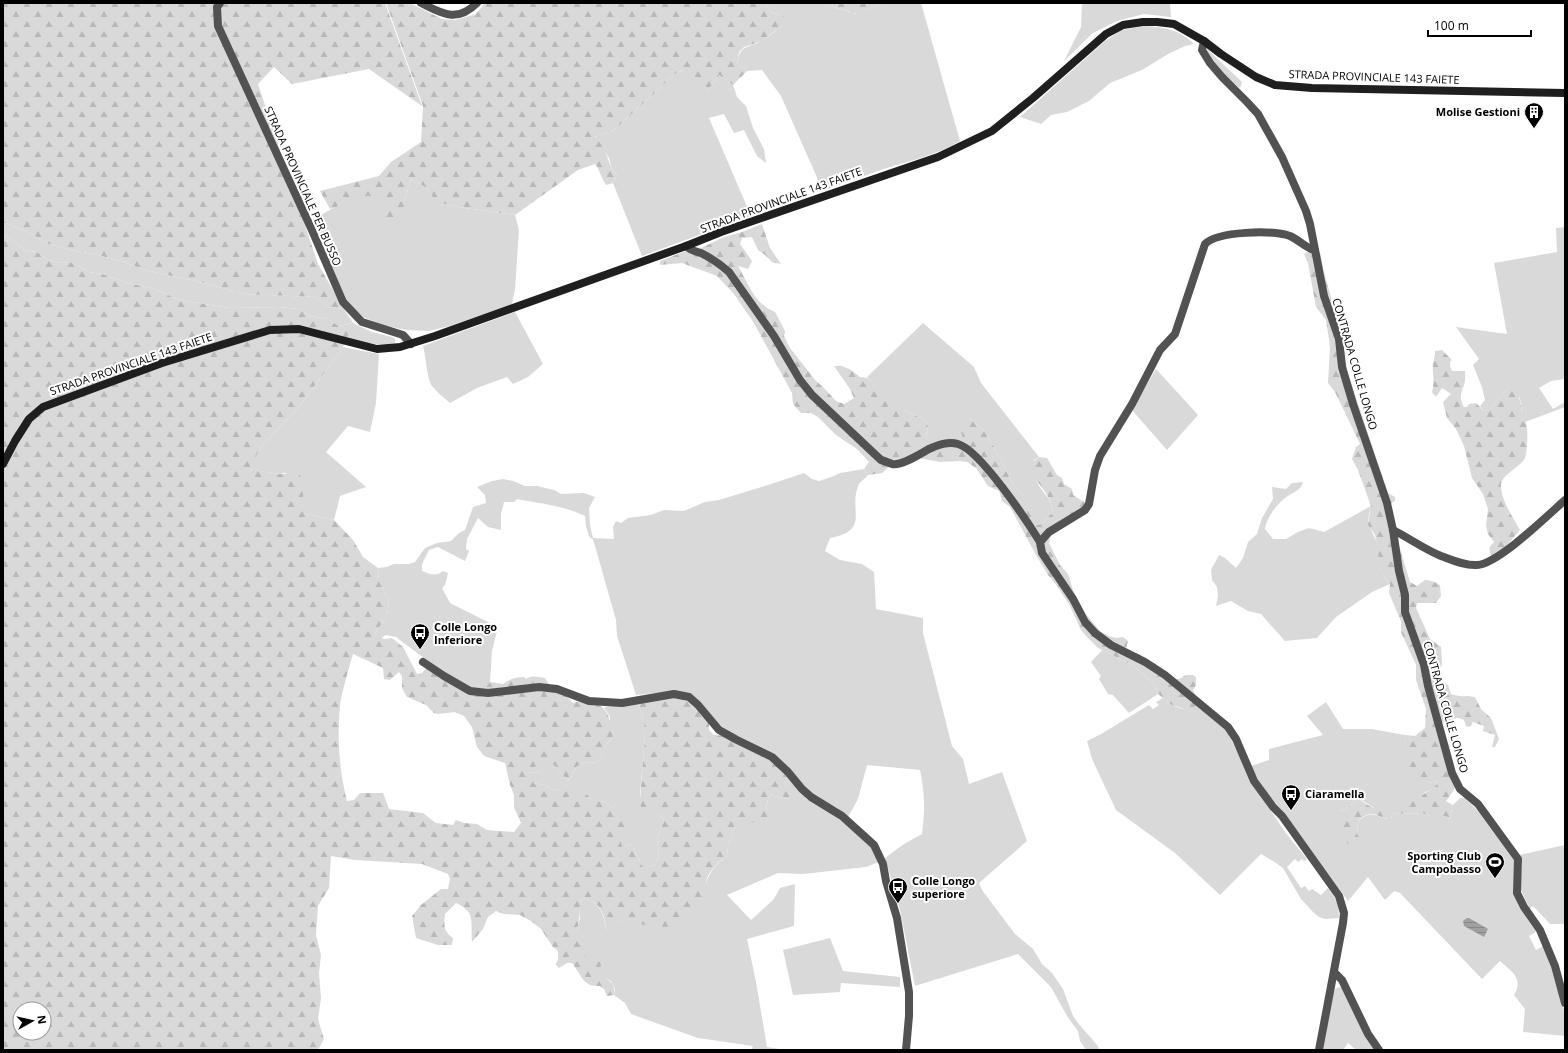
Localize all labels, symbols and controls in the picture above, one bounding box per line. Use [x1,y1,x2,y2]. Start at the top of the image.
scale bar [1428,12,1531,38]
text: 100 m [1434,17,1469,34]
street label: STRADA PROVINCIALE 143 FAIETE [1288,66,1460,87]
building icon: Molise Gestioni [1523,101,1545,129]
street label: STRADA PROVINCIALE PER BUSSO [261,104,346,268]
place label: Molise Gestioni [1436,104,1520,119]
street label: STRADA PROVINCIALE 143 FAIETE [698,163,864,236]
street label: CONTRADA COLLE LONGO [1329,296,1381,432]
street label: STRADA PROVINCIALE 143 FAIETE [48,329,214,398]
place label: Colle Longo Inferiore [434,619,497,647]
bus stop icon: Colle Longo Inferiore [409,622,431,650]
street label: CONTRADA COLLE LONGO [1420,639,1472,775]
bus stop icon: Ciaramella [1280,783,1302,811]
place label: Ciaramella [1305,786,1364,801]
place label: Sporting Club Campobasso [1407,848,1481,876]
sports icon: Sporting Club Campobasso [1484,851,1506,879]
place label: Colle Longo superiore [912,873,975,901]
bus stop icon: Colle Longo superiore [887,876,909,904]
north arrow [12,1001,52,1041]
text: N [34,1014,50,1025]

